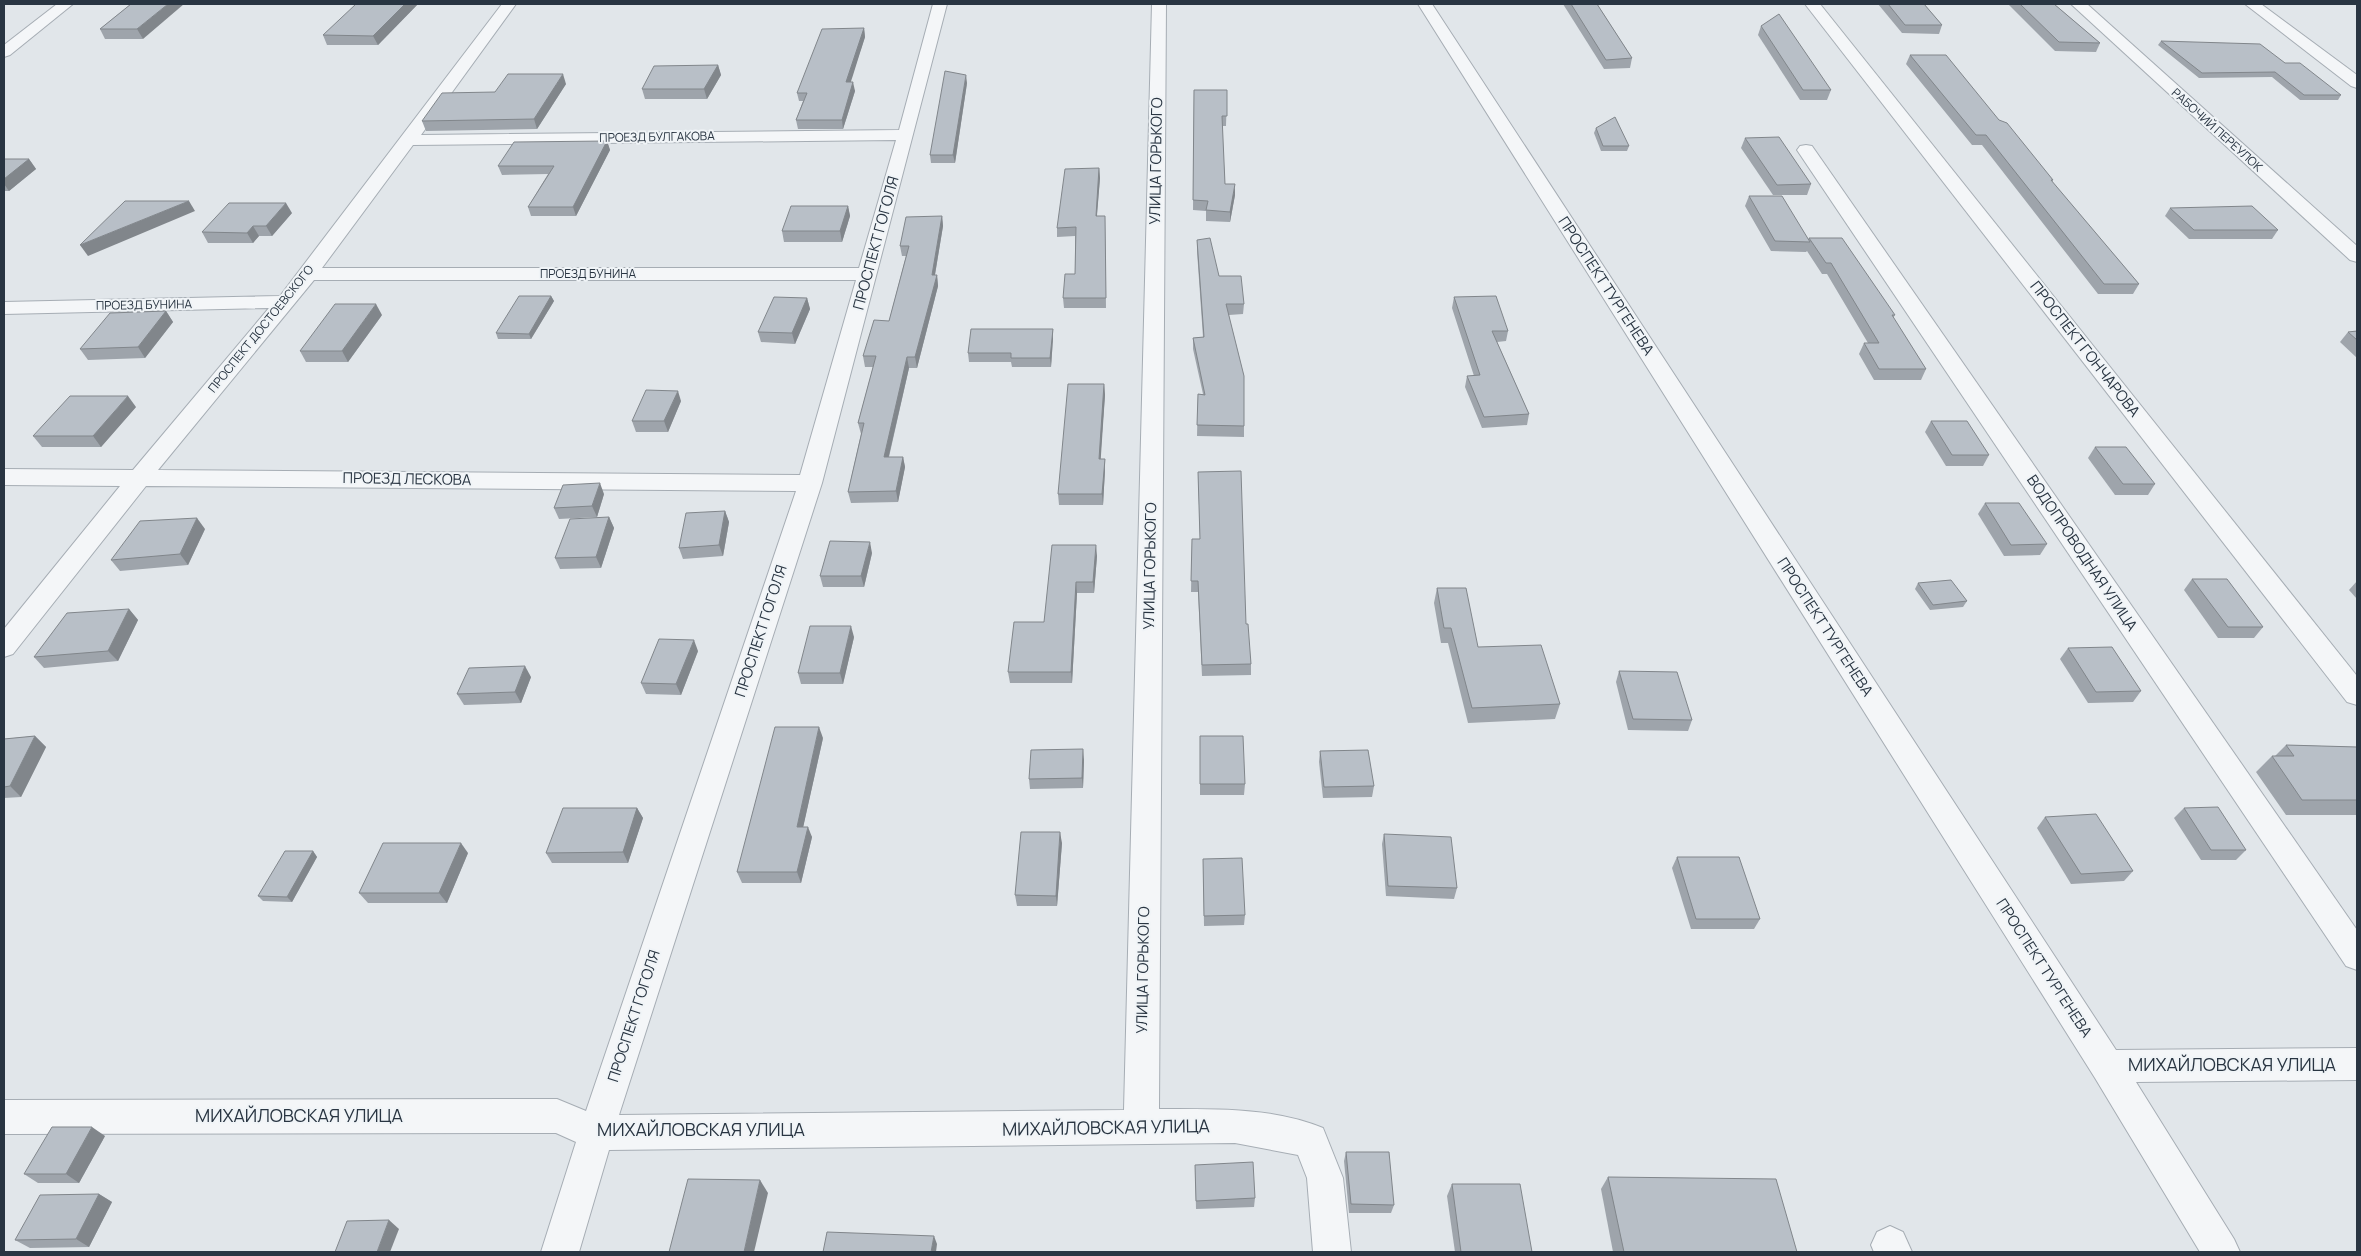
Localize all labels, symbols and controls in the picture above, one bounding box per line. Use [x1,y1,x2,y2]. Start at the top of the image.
street label: РАБОЧИЙ ПЕРЕУЛОК [2168,84,2267,176]
street label: УЛИЦА ГОРЬКОГО [1144,97,1167,225]
street label: ПРОЕЗД БУЛГАКОВА [599,127,715,146]
street label: ПРОСПЕКТ ГОГОЛЯ [848,174,903,312]
street label: ПРОСПЕКТ ТУРГЕНЕВА [1554,212,1660,360]
street label: ПРОСПЕКТ ДОСТОЕВСКОГО [204,261,318,396]
street label: ПРОЕЗД БУНИНА [540,265,636,282]
street label: ПРОСПЕКТ ГОНЧАРОВА [2026,276,2145,421]
street label: ПРОЕЗД БУНИНА [96,295,193,314]
street label: ПРОЕЗД ЛЕСКОВА [342,467,472,490]
street label: ВОДОПРОВОДНАЯ УЛИЦА [2022,470,2143,635]
street label: УЛИЦА ГОРЬКОГО [1138,502,1161,630]
street label: ПРОСПЕКТ ТУРГЕНЕВА [1773,553,1879,701]
street label: ПРОСПЕКТ ГОГОЛЯ [729,562,792,700]
street label: ПРОСПЕКТ ТУРГЕНЕВА [1992,894,2098,1042]
street label: УЛИЦА ГОРЬКОГО [1131,906,1154,1034]
street label: ПРОСПЕКТ ГОГОЛЯ [602,947,665,1085]
street label: МИХАЙЛОВСКАЯ УЛИЦА [2128,1052,2337,1076]
street label: МИХАЙЛОВСКАЯ УЛИЦА [195,1103,404,1127]
street label: МИХАЙЛОВСКАЯ УЛИЦА [1002,1113,1211,1141]
street label: МИХАЙЛОВСКАЯ УЛИЦА [597,1117,806,1141]

